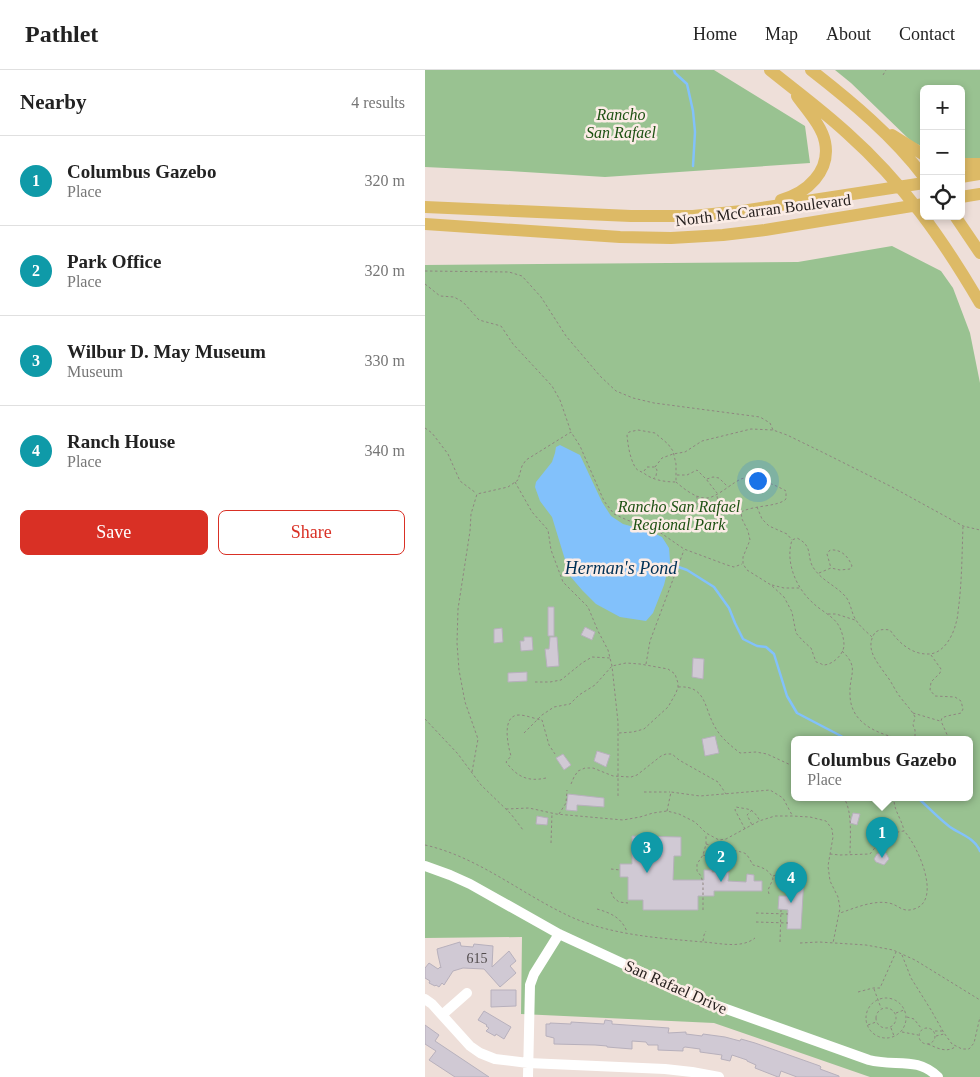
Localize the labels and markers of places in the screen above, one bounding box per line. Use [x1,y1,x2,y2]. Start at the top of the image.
pin: 1 [866,817,898,858]
pin: 3 [631,832,663,873]
pin: 2 [705,841,737,882]
pin: 4 [775,862,807,903]

